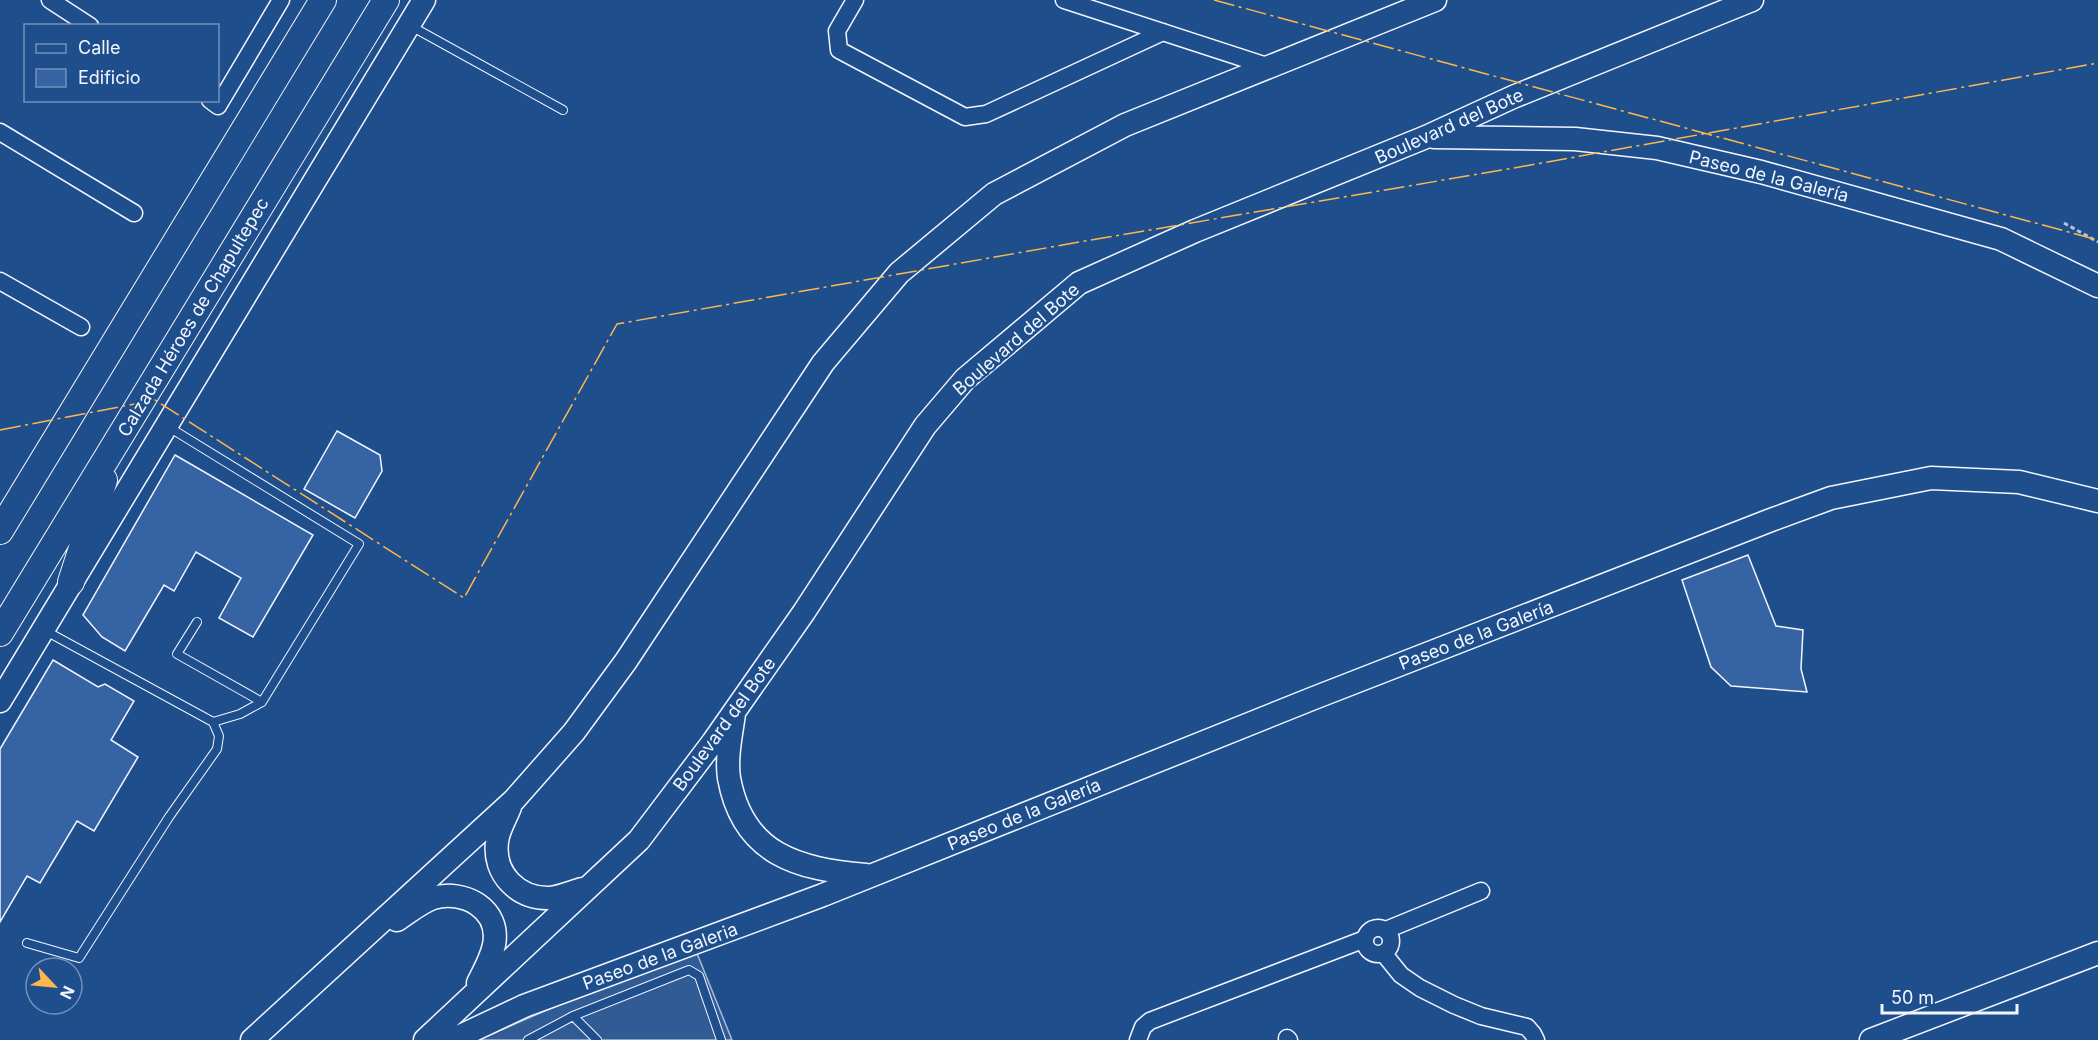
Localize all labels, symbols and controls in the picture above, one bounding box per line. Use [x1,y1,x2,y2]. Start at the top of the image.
legend [24,24,219,102]
text: Calle [78,37,120,58]
text: Edificio [78,67,141,88]
street label: Boulevard del Bote [1372,84,1526,168]
street label: Paseo de la Galería [1687,146,1851,206]
street label: Calzada Héroes de Chapultepec [113,194,273,440]
street label: Boulevard del Bote [949,279,1083,399]
street label: Paseo de la Galería [1396,596,1556,674]
street label: Boulevard del Bote [668,653,780,795]
street label: Paseo de la Galería [944,774,1104,854]
street label: Paseo de la Galeria [580,918,740,994]
north arrow [24,956,84,1016]
scale bar [1882,977,2017,1015]
text: N [56,983,79,1002]
text: 50 m [1891,987,1934,1008]

